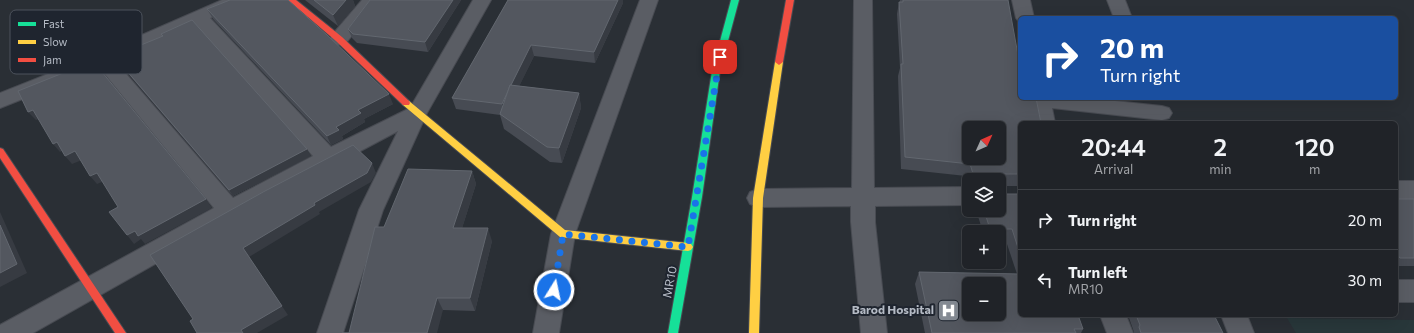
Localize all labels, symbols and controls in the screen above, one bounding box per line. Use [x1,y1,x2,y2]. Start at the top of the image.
legend [10,10,142,74]
text: Fast [43,17,65,30]
text: 20 m [1100,30,1164,64]
icon: right [1034,32,1086,84]
text: Slow [43,35,68,48]
pin [703,40,737,74]
icon: arrive [709,46,731,68]
text: Jam [43,53,62,67]
text: Turn right [1100,64,1180,86]
north arrow [962,121,1006,165]
map controls [962,121,1006,321]
text: 20:44 [1081,132,1146,161]
text: 2 [1214,132,1227,161]
text: 120 [1295,132,1335,161]
text: Arrival [1094,161,1133,177]
text: min [1209,161,1231,177]
text: m [1309,161,1320,177]
button: layers [962,173,1006,217]
icon: right [1034,209,1056,231]
text: Turn right [1068,211,1137,229]
text: 20 m [1348,211,1382,229]
button: + [962,225,1006,269]
text: Turn left [1068,263,1127,281]
street label: MR10 [659,264,679,299]
position arrow [533,269,575,311]
icon: left [1034,269,1056,291]
text: 30 m [1348,271,1382,289]
button: − [962,277,1006,321]
text: MR10 [1068,281,1103,297]
hospital icon: Barod Hospital [936,297,962,323]
place label: Barod Hospital [852,302,934,316]

